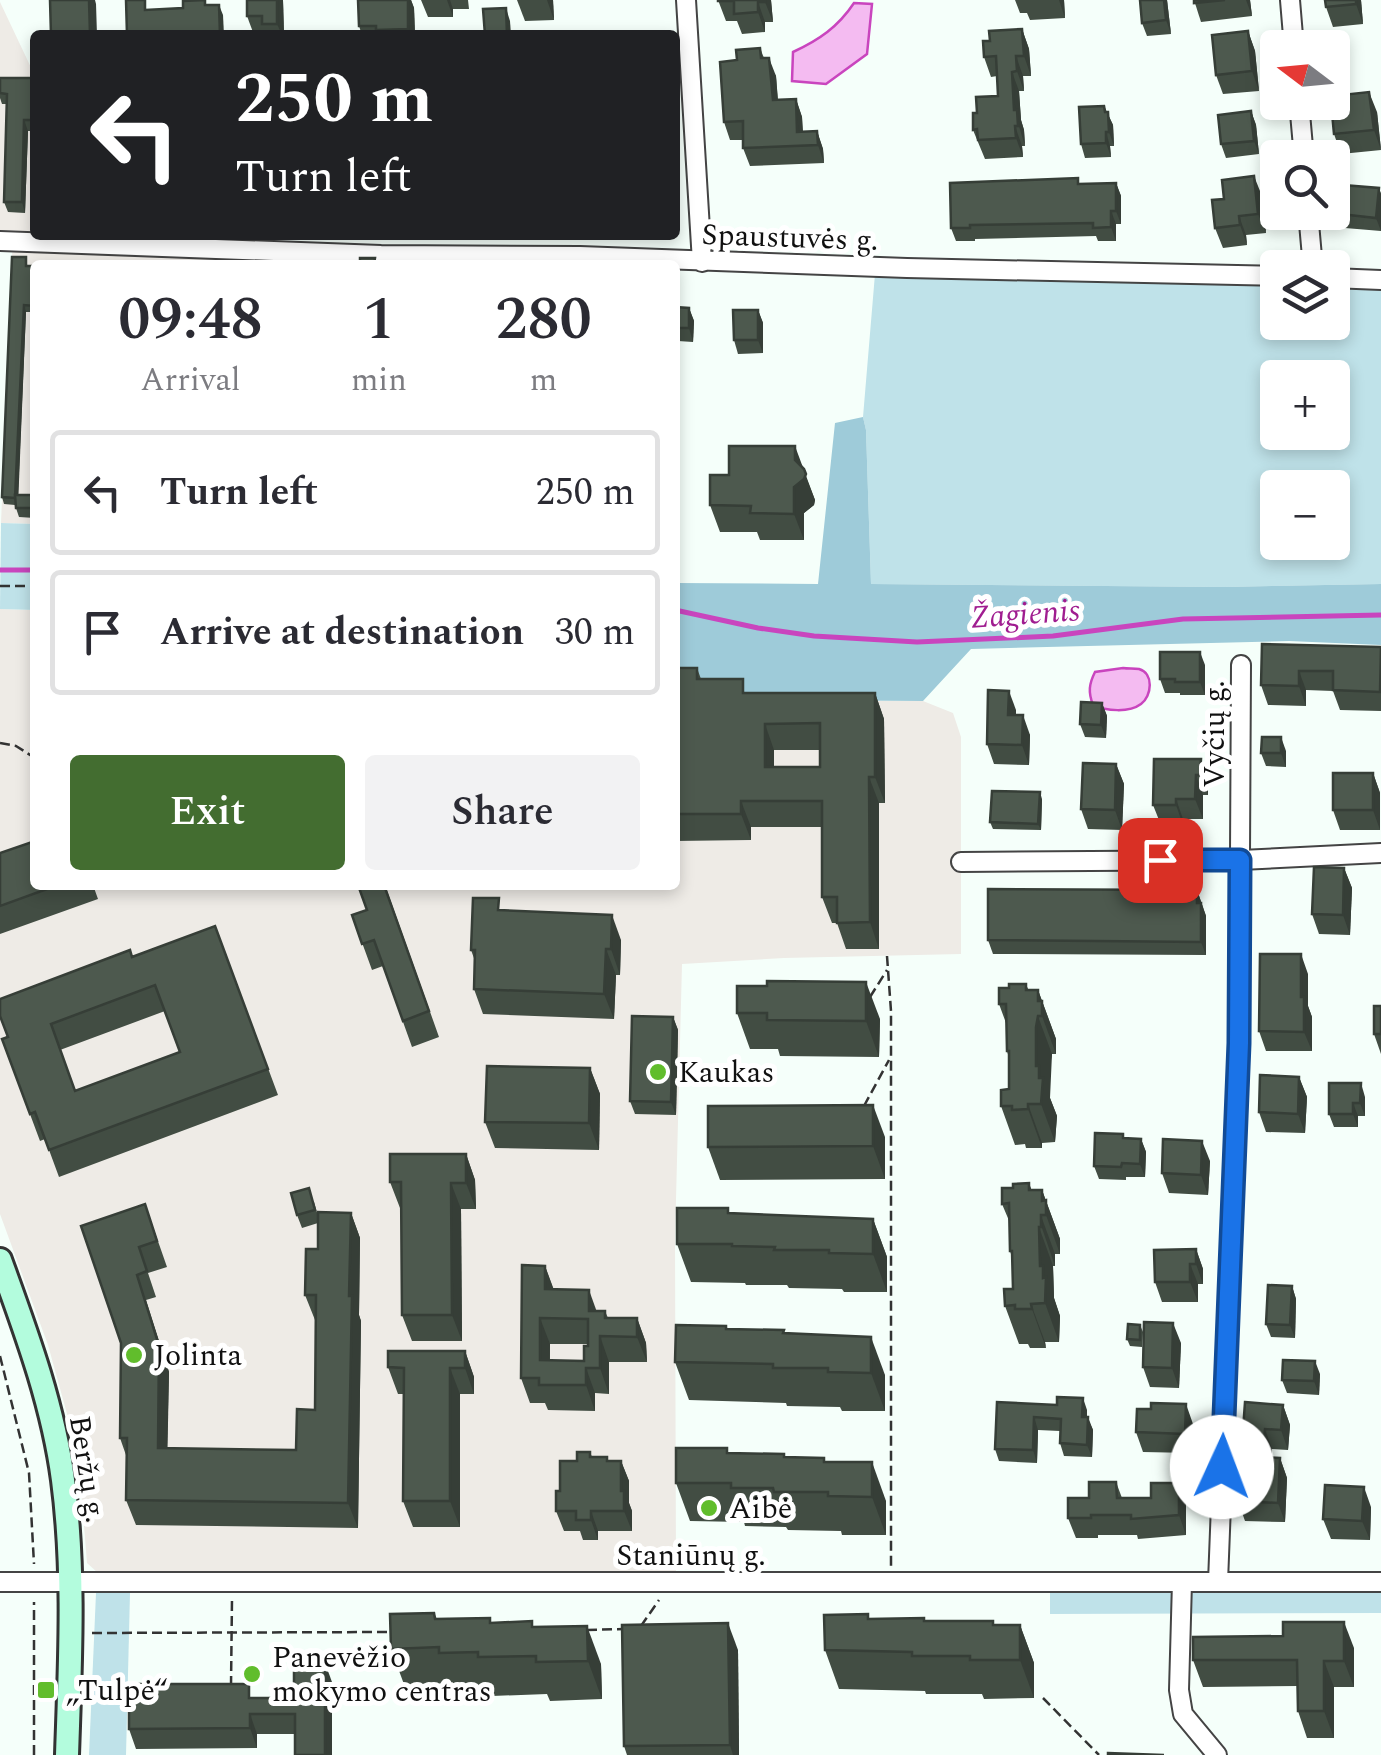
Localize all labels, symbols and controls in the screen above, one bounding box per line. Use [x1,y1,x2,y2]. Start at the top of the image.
north arrow [1260,30,1350,120]
map controls [1260,30,1350,560]
text: 250 m [235,47,433,153]
icon: left [70,70,200,200]
button: search [1260,140,1350,230]
text: Turn left [235,143,412,212]
street label: Spaustuvės g. [701,212,879,264]
button: layers [1260,250,1350,340]
text: 09:48 [118,274,263,366]
text: 1 [363,274,395,366]
text: 280 [495,274,592,366]
text: Arrival [141,356,240,405]
text: min [351,356,407,405]
text: m [530,356,557,405]
button: + [1260,360,1350,450]
text: Turn left [160,464,318,522]
text: 250 m [536,464,635,522]
icon: left [75,465,130,520]
button: − [1260,470,1350,560]
water label: Žagienis [969,586,1082,643]
text: Arrive at destination [160,604,524,662]
text: 30 m [555,604,635,662]
icon: arrive [75,605,130,660]
street label: Vyčių g. [1192,680,1238,788]
button: Exit [70,755,345,870]
button: Share [365,755,640,870]
pin [1118,818,1203,903]
icon: arrive [1133,833,1188,888]
place label: Kaukas [678,1050,774,1096]
marker: Kaukas [647,1061,669,1083]
place label: Jolinta [154,1333,243,1379]
marker: Jolinta [123,1344,145,1366]
street label: Beržų g. [56,1412,118,1526]
position arrow [1170,1415,1274,1519]
place label: Aibė [729,1486,792,1532]
marker: Aibė [698,1497,720,1519]
street label: Staniūnų g. [616,1533,766,1579]
place label: Panevėžio mokymo centras [272,1635,492,1715]
marker: Panevėžio mokymo centras [241,1663,263,1685]
place label: „Tulpė“ [66,1668,168,1714]
marker: „Tulpė“ [35,1679,57,1701]

